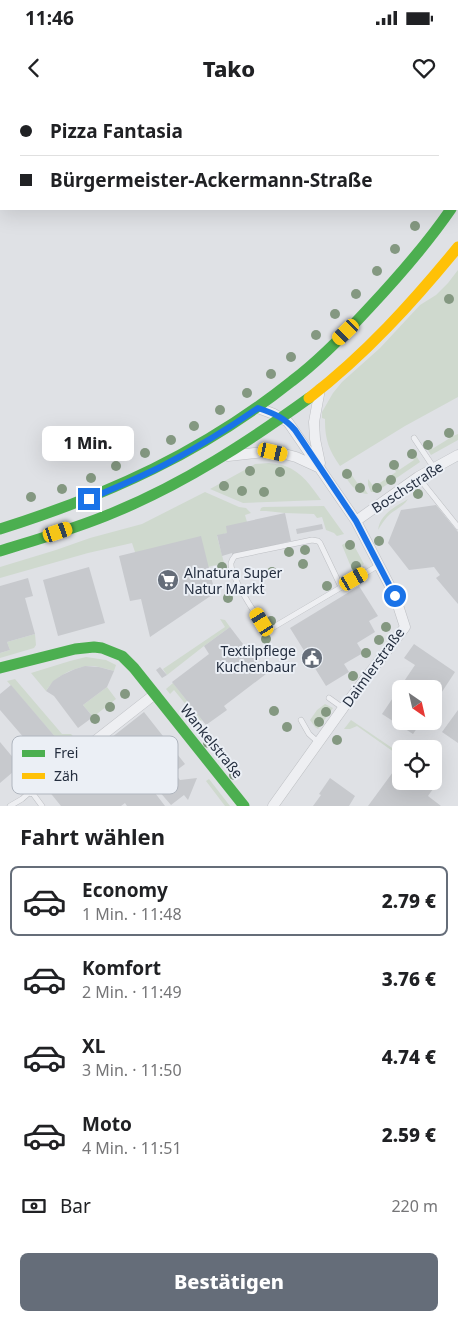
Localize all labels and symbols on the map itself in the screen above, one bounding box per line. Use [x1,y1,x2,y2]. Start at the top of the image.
car [329,316,362,348]
callout: 1 Min. [43,426,135,462]
car [256,441,289,463]
street label: Boschstraße [368,457,446,517]
route end [78,488,100,510]
car [41,520,74,544]
place label: Alnatura Super Natur Markt [184,563,283,598]
car [337,565,370,593]
supermarket icon: Alnatura Super Natur Markt [156,568,180,592]
route start [384,585,406,607]
car [247,605,276,639]
street label: Daimlerstraße [338,623,408,711]
place label: Textilpflege Kuchenbaur [216,641,296,676]
public building icon: Textilpflege Kuchenbaur [300,646,324,670]
north arrow [392,680,442,730]
street label: Wankelstraße [176,700,248,782]
legend [12,736,178,794]
text: Frei [54,743,78,762]
text: Zäh [54,766,79,785]

